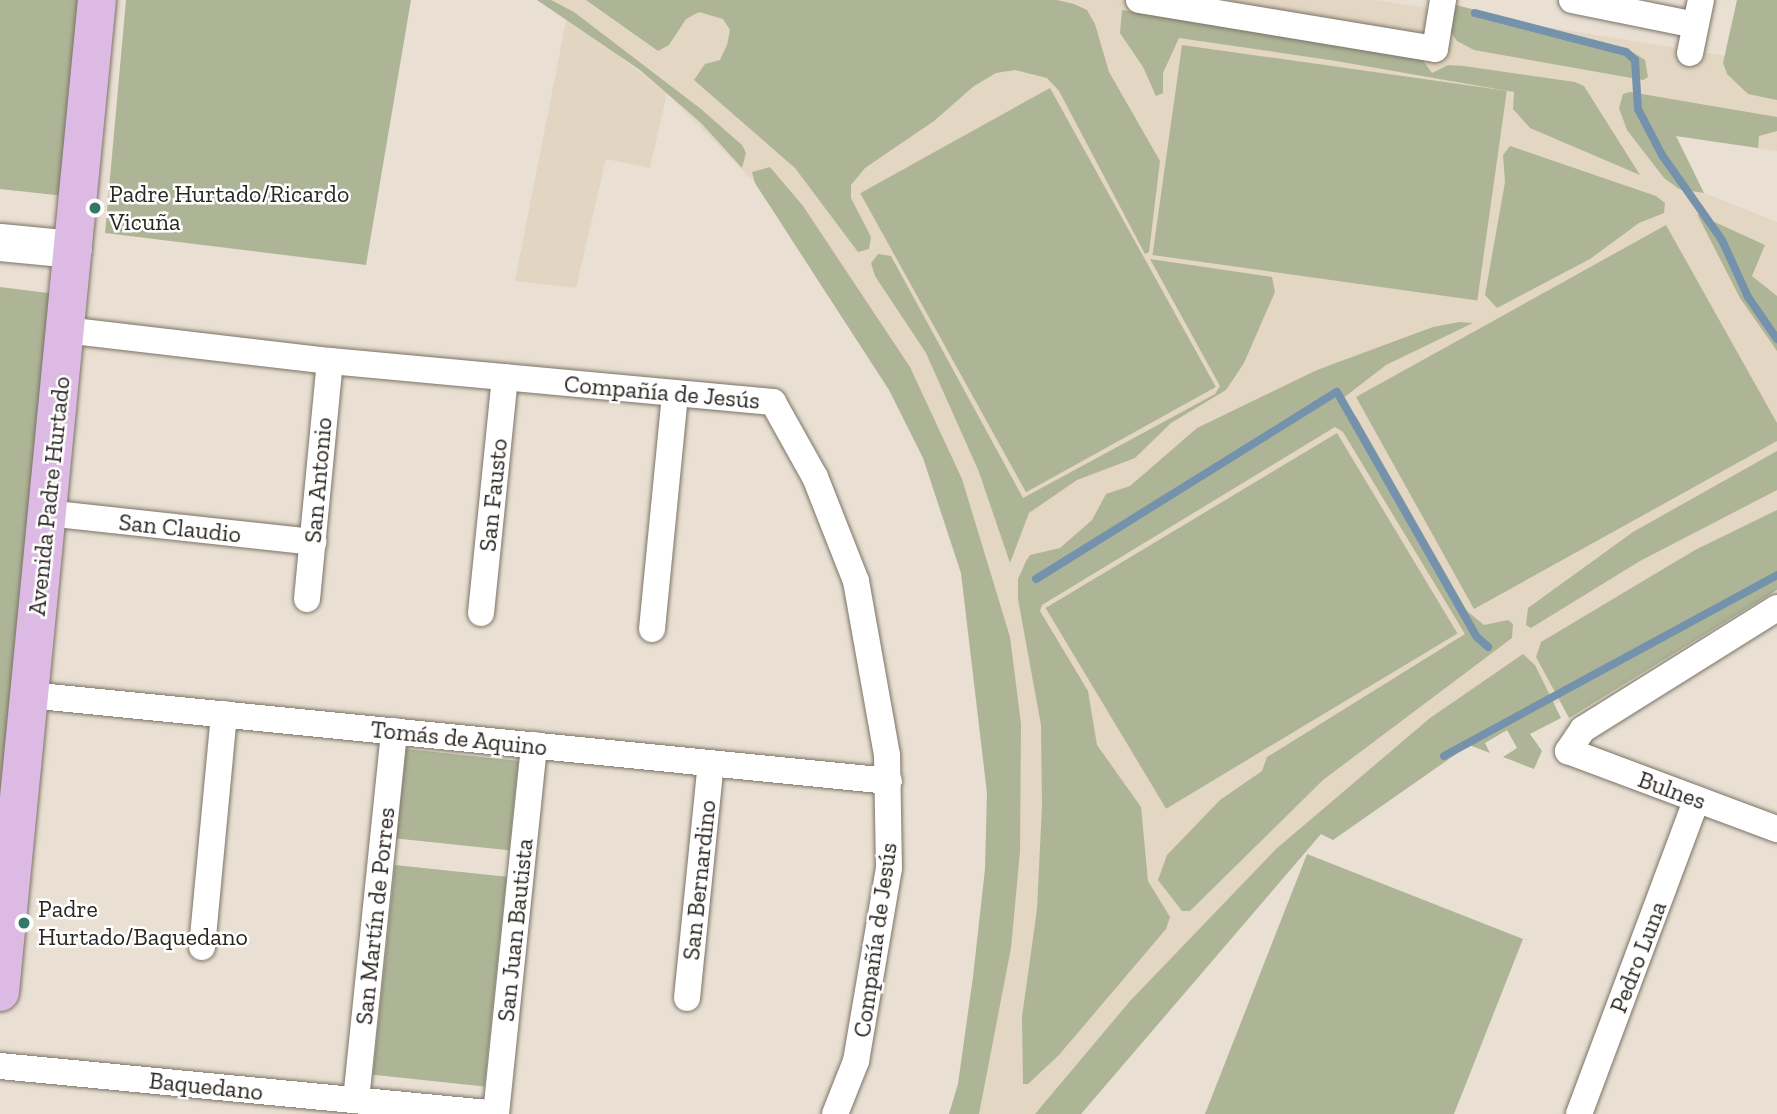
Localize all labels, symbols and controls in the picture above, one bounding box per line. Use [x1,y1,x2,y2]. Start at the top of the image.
place label: Padre Hurtado/Ricardo Vicuña [109,180,349,236]
marker: Padre Hurtado/Ricardo Vicuña [87,200,103,216]
street label: Compañía de Jesús [563,369,761,415]
street label: Avenida Padre Hurtado [22,375,76,617]
street label: San Antonio [298,416,338,544]
street label: San Fausto [473,437,513,553]
street label: San Claudio [117,507,243,549]
street label: Tomás de Aquino [369,714,549,762]
street label: Bulnes [1634,765,1710,815]
street label: San Bernardino [676,799,722,961]
street label: San Martín de Porres [349,806,401,1026]
street label: San Juan Bautista [491,837,539,1023]
street label: Compañía de Jesús [847,841,903,1039]
place label: Padre Hurtado/Baquedano [38,895,248,951]
street label: Pedro Luna [1604,897,1672,1017]
marker: Padre Hurtado/Baquedano [16,915,32,931]
street label: Baquedano [148,1066,264,1106]

